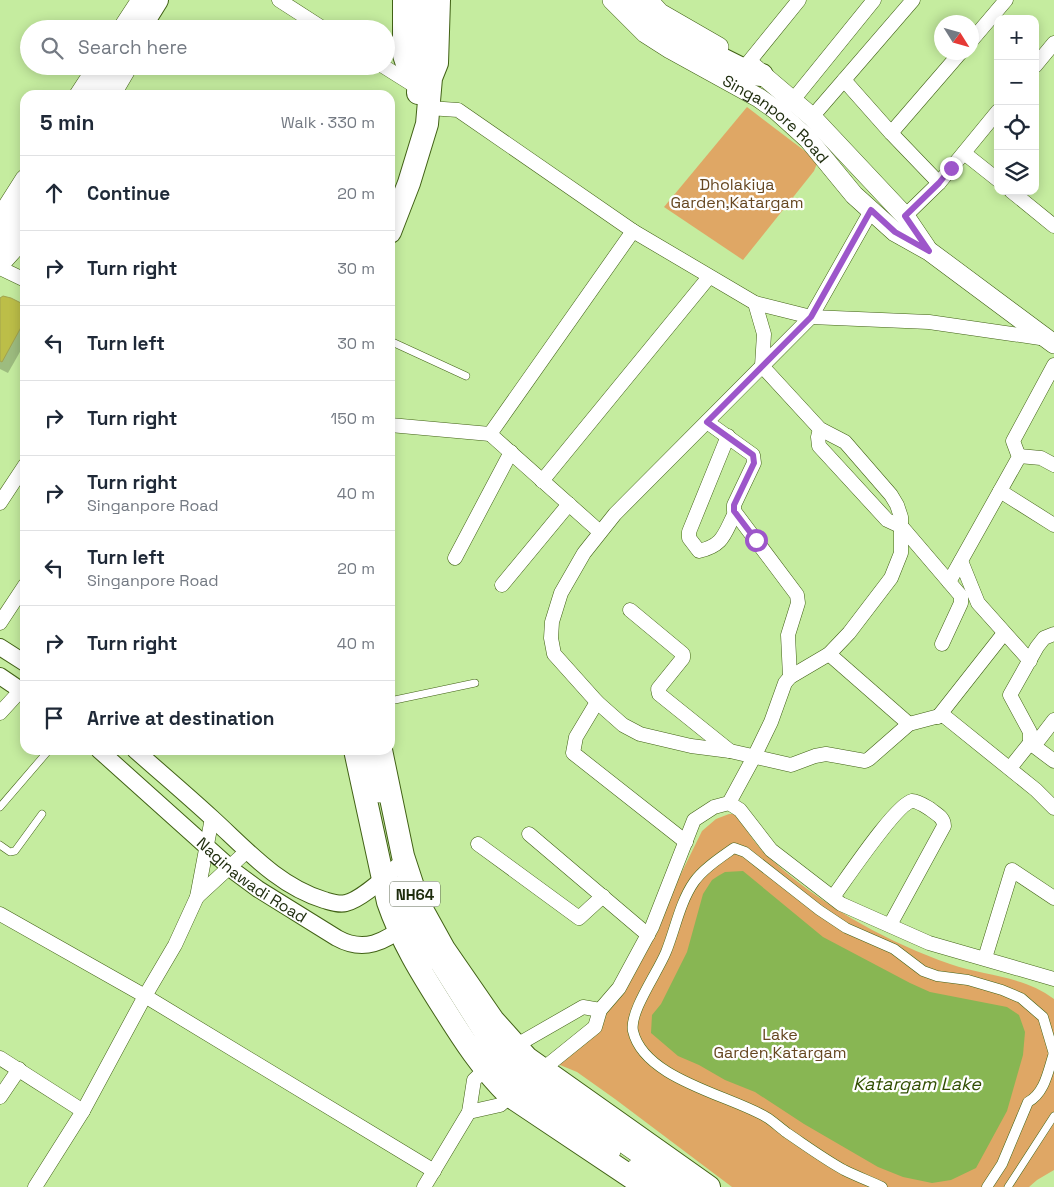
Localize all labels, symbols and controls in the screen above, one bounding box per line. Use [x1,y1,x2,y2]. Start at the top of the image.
north arrow [934,15,979,60]
map controls [994,15,1039,195]
button: + [994,15,1039,60]
search box [20,20,395,75]
icon: search [38,34,66,62]
text: Search here [78,35,188,60]
button: − [994,60,1039,105]
street label: Singanpore Road [719,70,834,167]
button: locate [994,105,1039,150]
text: 5 min [40,109,94,136]
text: Walk · 330 m [281,112,375,133]
button: layers [994,150,1039,195]
route end [940,157,963,180]
park label: Dholakiya Garden,Katargam [670,174,804,213]
icon: ahead [40,179,68,207]
text: Continue [87,181,170,206]
text: 20 m [337,183,375,204]
icon: right [40,254,68,282]
text: Turn right [87,256,177,281]
text: 30 m [337,258,375,279]
icon: left [40,329,68,357]
text: Turn left [87,331,165,356]
text: 30 m [337,333,375,354]
icon: right [40,404,68,432]
text: Turn right [87,406,177,431]
text: 150 m [331,408,375,429]
text: Turn right [87,470,177,495]
icon: right [40,479,68,507]
text: 40 m [337,483,375,504]
text: Singanpore Road [87,495,219,516]
route start [745,529,768,552]
text: Turn left [87,545,165,570]
icon: left [40,554,68,582]
text: 20 m [337,558,375,579]
text: Singanpore Road [87,570,219,591]
icon: right [40,629,68,657]
text: Turn right [87,631,177,656]
text: 40 m [337,633,375,654]
icon: arrive [40,704,68,732]
text: Arrive at destination [87,706,275,731]
street label: Naginawadi Road [192,832,311,927]
road number: NH64 [390,882,440,906]
park label: Lake Garden,Katargam [713,1024,847,1063]
water label: Katargam Lake [853,1072,982,1095]

